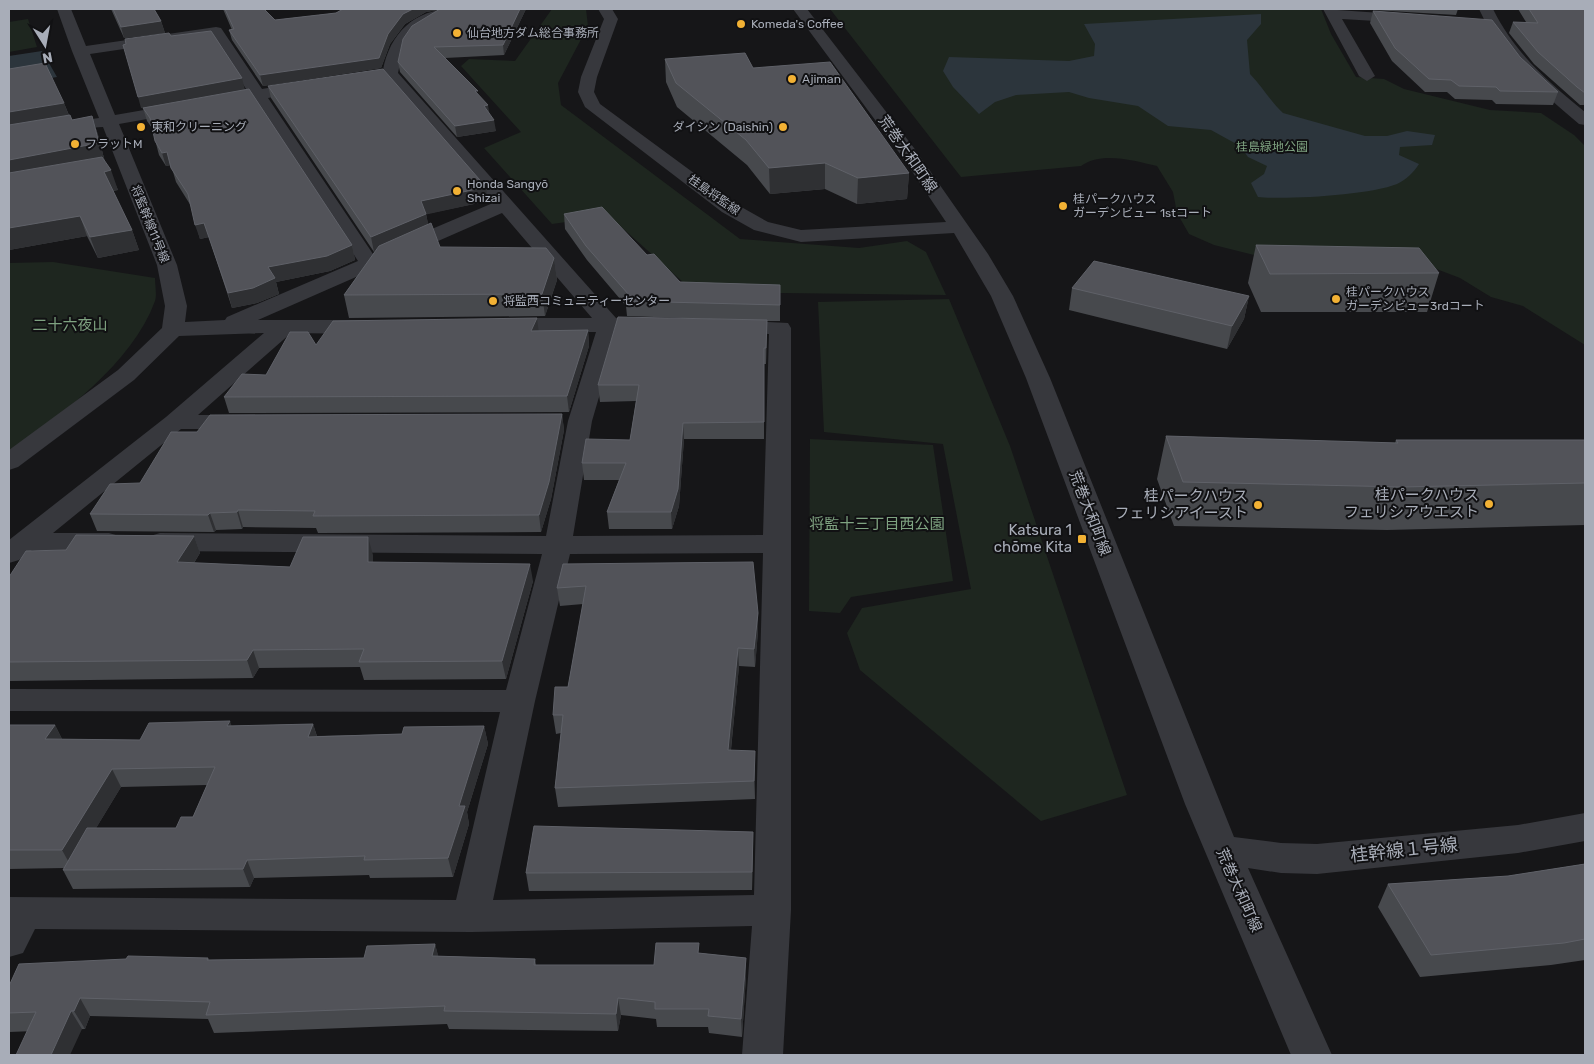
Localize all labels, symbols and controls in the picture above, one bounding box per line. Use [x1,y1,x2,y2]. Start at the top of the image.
place label: Komeda's Coffee [751,17,844,31]
marker: Komeda's Coffee [735,18,747,30]
north arrow [20,20,70,70]
place label: 仙台地方ダム総合事務所 [467,26,599,40]
marker: 仙台地方ダム総合事務所 [451,27,463,39]
text: N [41,48,54,67]
place label: Ajiman [802,72,841,86]
marker: Ajiman [786,73,798,85]
street label: 荒巻大和町線 [875,112,941,196]
place label: 東和クリーニング [151,120,247,134]
place label: ダイシン (Daishin) [673,120,773,134]
marker: 東和クリーニング [135,121,147,133]
marker: ダイシン (Daishin) [777,121,789,133]
place label: フラットM [85,137,143,151]
marker: フラットM [69,138,81,150]
park label: 桂島緑地公園 [1236,140,1308,154]
street label: 桂島将監線 [685,172,743,218]
place label: Honda Sangyō Shizai [467,177,548,205]
street label: 将監幹線11号線 [128,183,172,265]
marker: Honda Sangyō Shizai [451,185,463,197]
place label: 桂パークハウス ガーデンビュー 1stコート [1073,192,1212,220]
marker: 桂パークハウス ガーデンビュー 1stコート [1057,200,1069,212]
place label: 桂パークハウス ガーデンビュー3rdコート [1346,285,1485,313]
marker: 桂パークハウス ガーデンビュー3rdコート [1330,293,1342,305]
place label: 将監西コミュニティーセンター [503,294,670,308]
marker: 将監西コミュニティーセンター [487,295,499,307]
park label: 二十六夜山 [32,316,108,334]
street label: 荒巻大和町線 [1065,468,1115,558]
place label: 桂パークハウス フェリシアウエスト [1344,486,1479,521]
place label: 桂パークハウス フェリシアイースト [1114,487,1248,522]
marker: 桂パークハウス フェリシアウエスト [1483,498,1495,510]
marker: 桂パークハウス フェリシアイースト [1252,499,1264,511]
park label: 将監十三丁目西公園 [809,515,945,533]
place label: Katsura 1 chōme Kita [994,521,1072,556]
marker: Katsura 1 chōme Kita [1076,533,1088,545]
street label: 桂幹線１号線 [1349,833,1459,867]
street label: 荒巻大和町線 [1212,845,1266,935]

